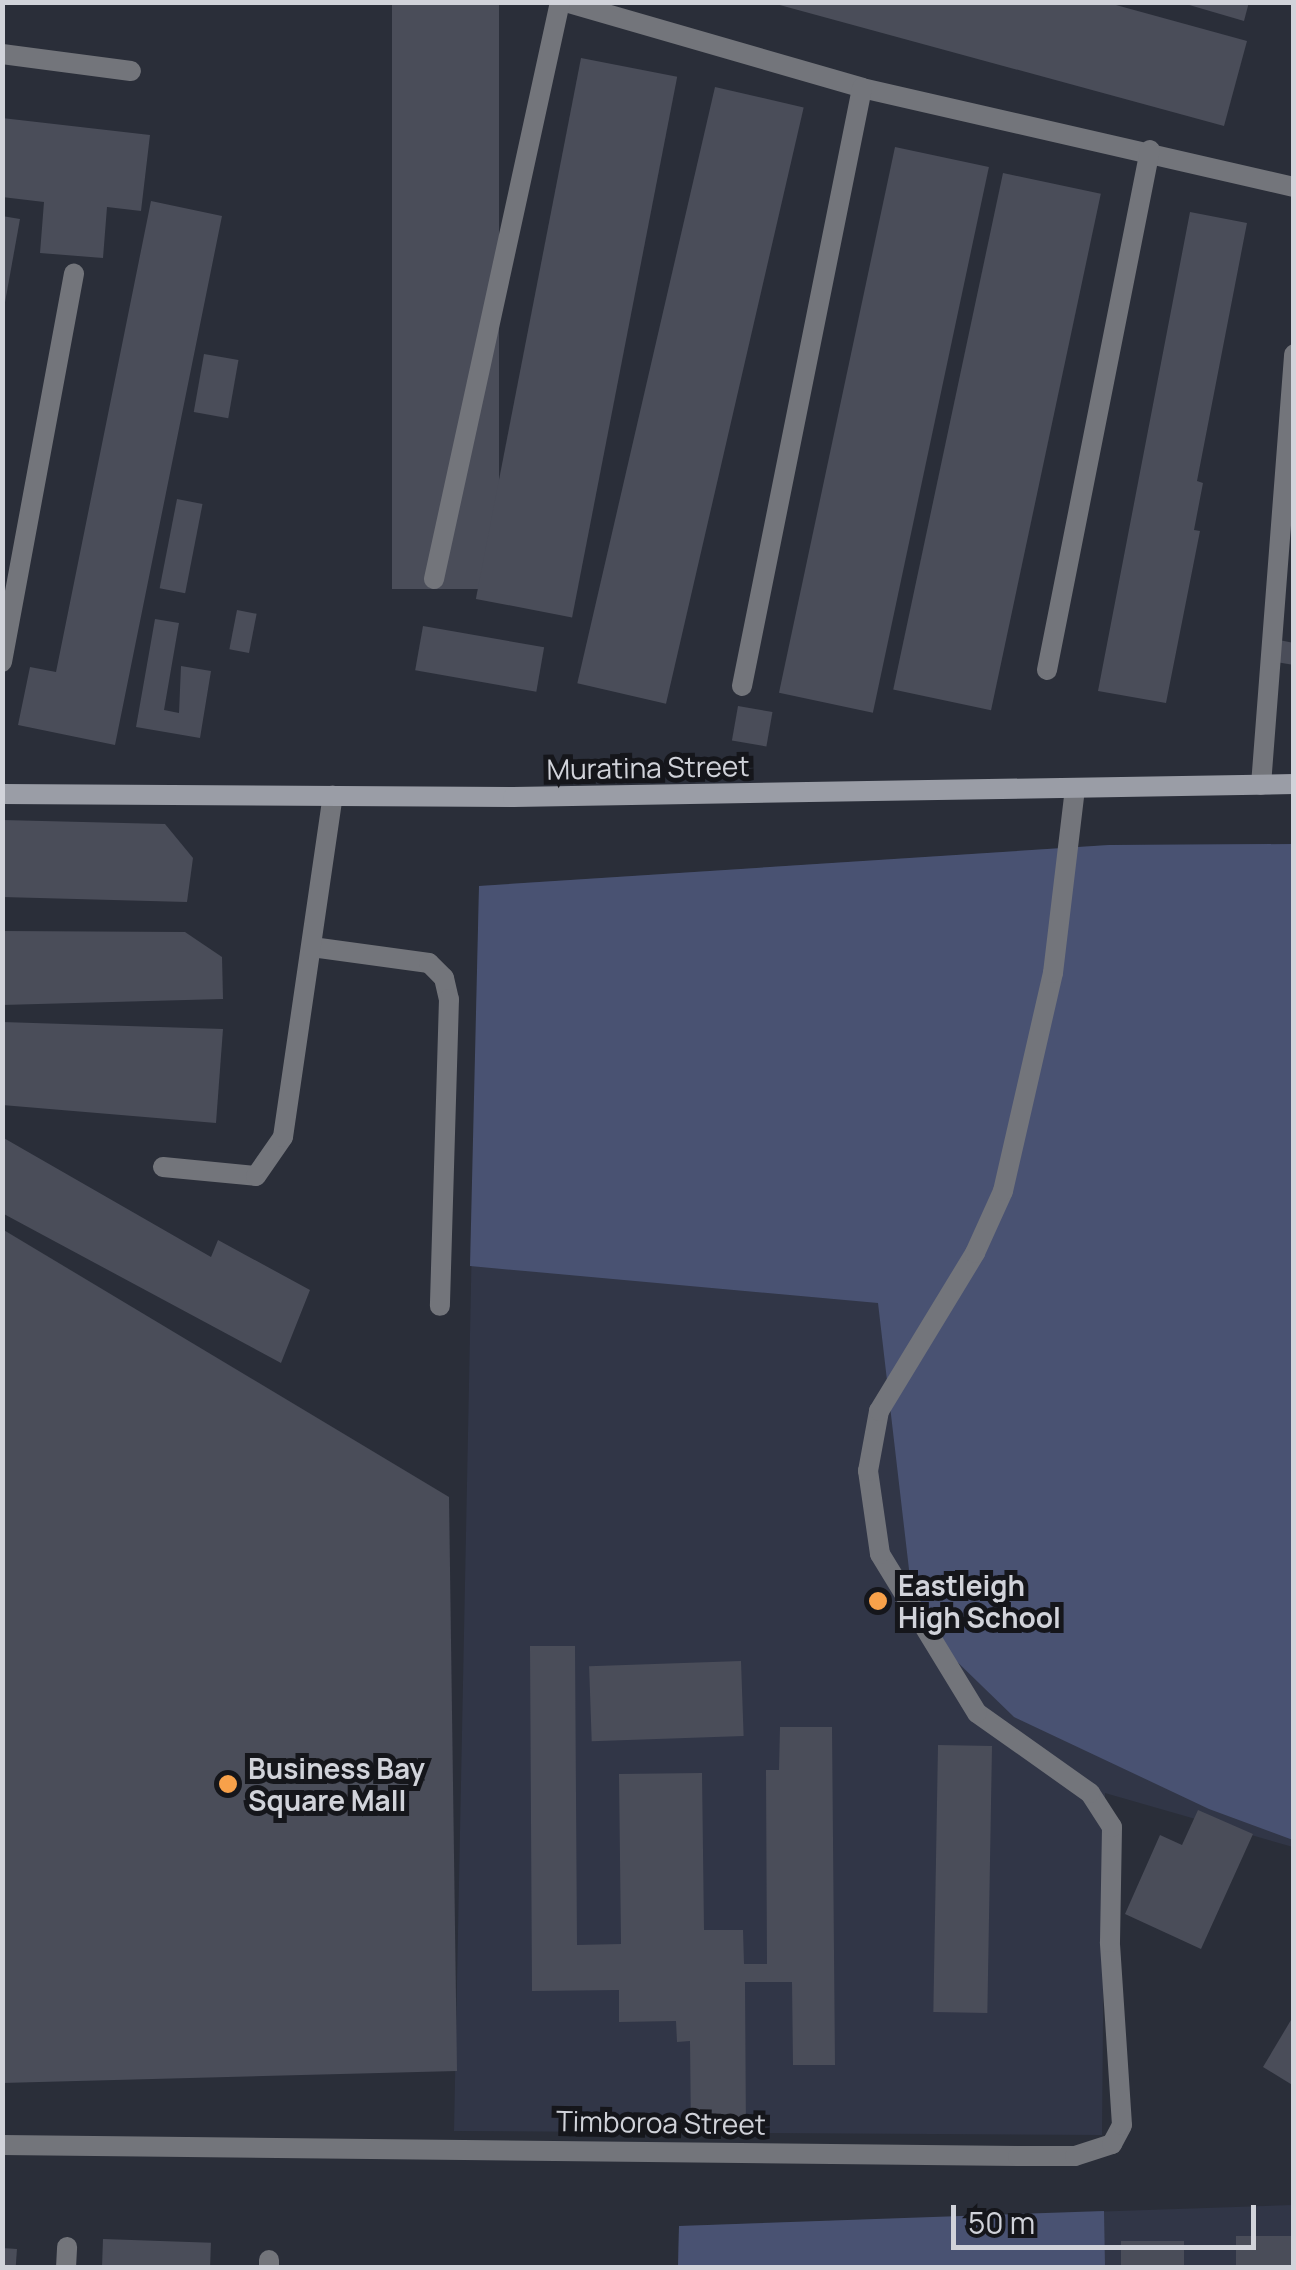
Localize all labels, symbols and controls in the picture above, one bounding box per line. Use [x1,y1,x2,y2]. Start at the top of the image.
street label: Muratina Street [546,748,750,786]
place label: Eastleigh High School [898,1568,1061,1634]
marker: Eastleigh High School [867,1590,889,1612]
place label: Business Bay Square Mall [248,1751,425,1817]
marker: Business Bay Square Mall [217,1773,239,1795]
street label: Timboroa Street [556,2103,766,2141]
scale bar [956,2185,1261,2247]
text: 50 m [968,2202,1035,2243]

